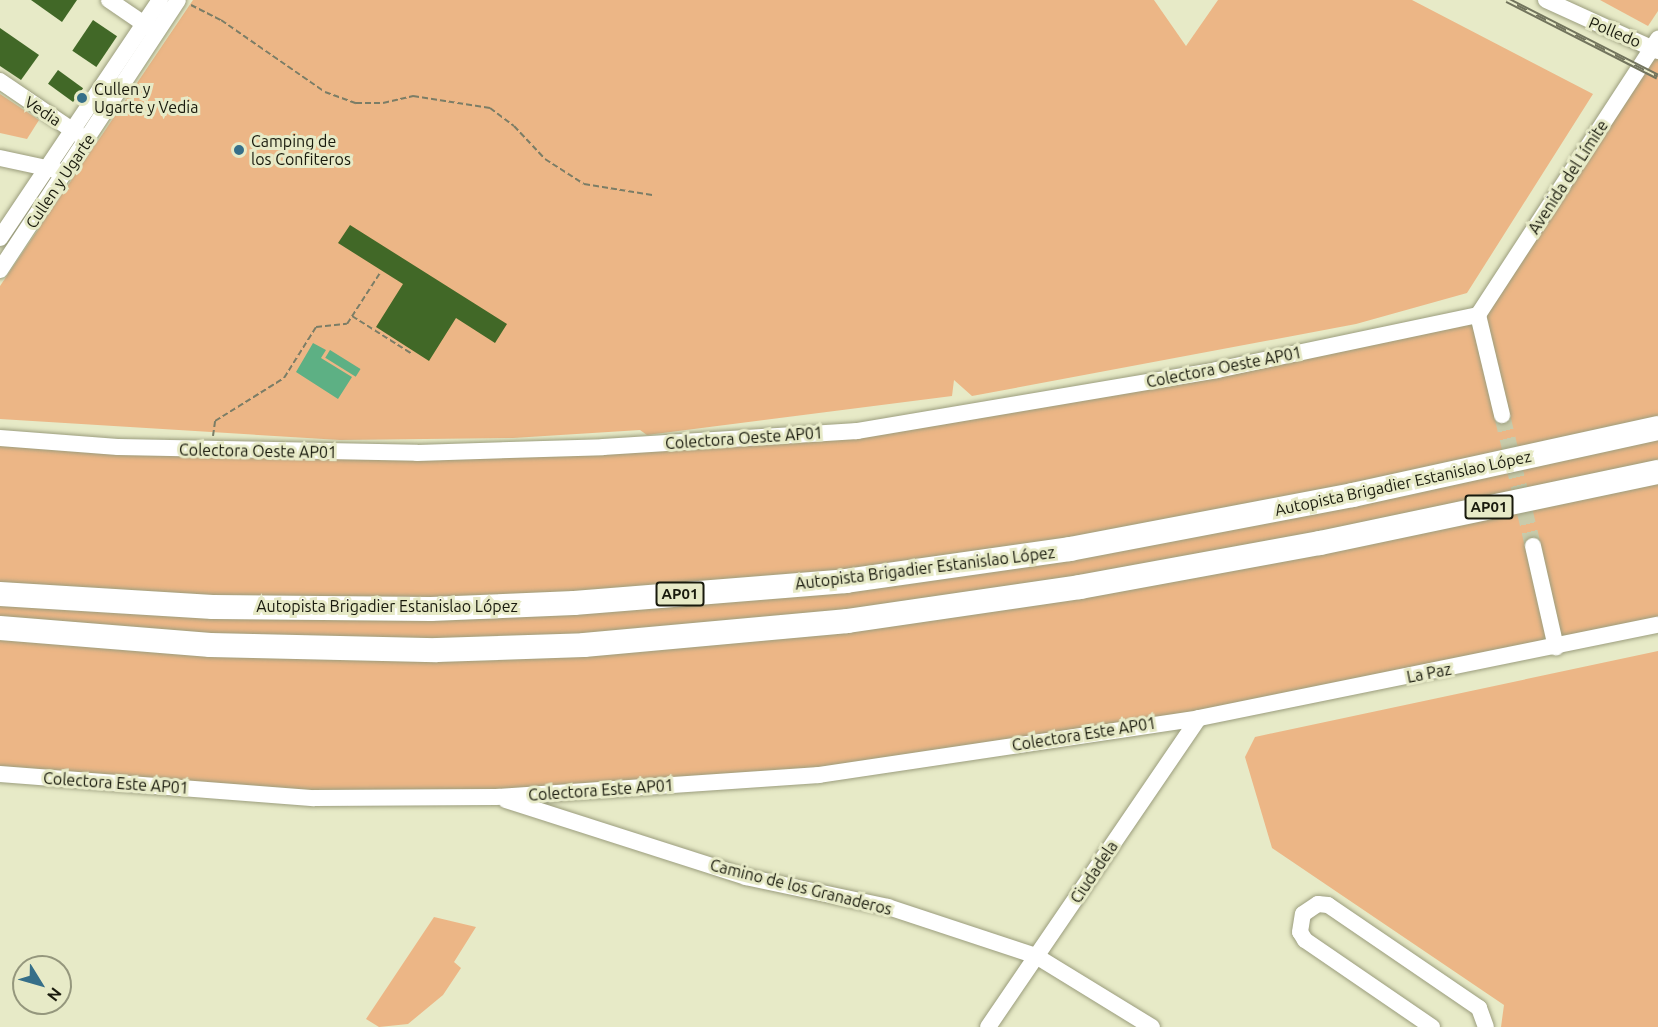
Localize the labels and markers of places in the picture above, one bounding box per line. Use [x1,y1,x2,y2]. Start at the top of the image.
place label: Cullen y Ugarte y Vedia [94,79,198,117]
marker: Cullen y Ugarte y Vedia [75,91,89,105]
place label: Camping de los Confiteros [251,131,351,169]
marker: Camping de los Confiteros [232,143,246,157]

